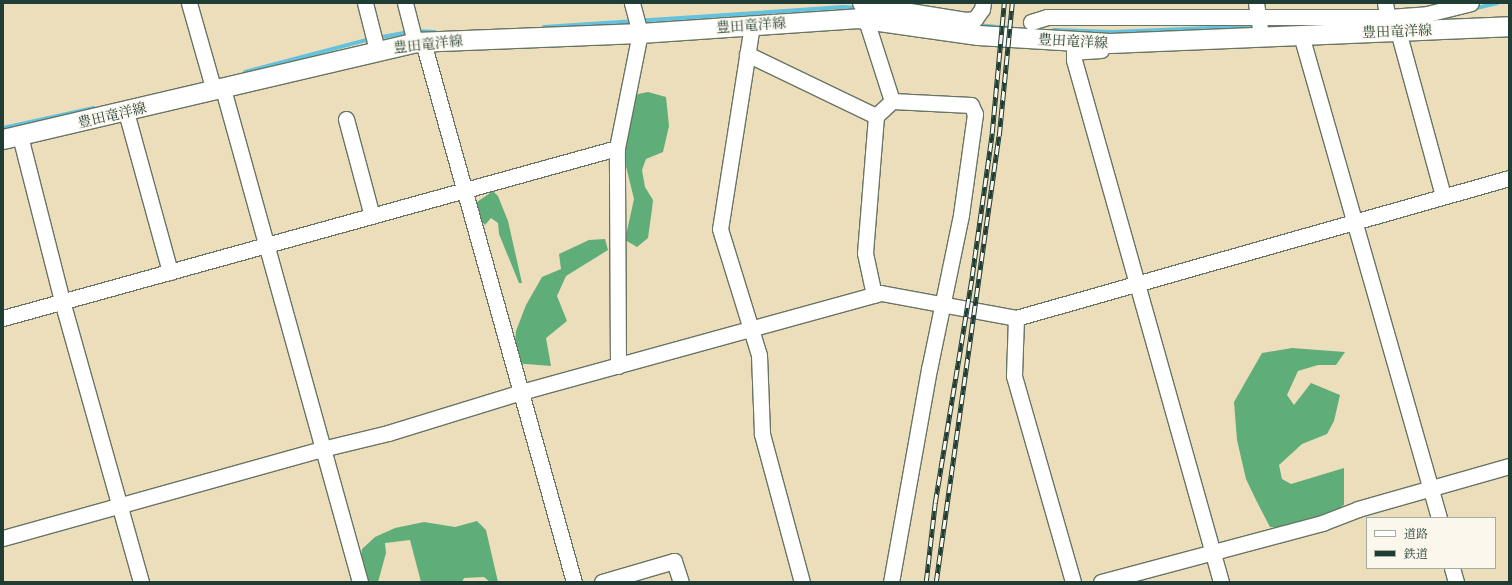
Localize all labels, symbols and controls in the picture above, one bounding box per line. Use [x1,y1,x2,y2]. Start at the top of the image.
street label: 豊田竜洋線 [715,14,787,36]
street label: 豊田竜洋線 [1362,21,1432,41]
street label: 豊田竜洋線 [1038,31,1108,51]
street label: 豊田竜洋線 [392,32,464,56]
street label: 豊田竜洋線 [76,99,148,131]
legend [1366,517,1496,569]
text: 道路 [1404,526,1428,542]
text: 鉄道 [1404,546,1428,562]

